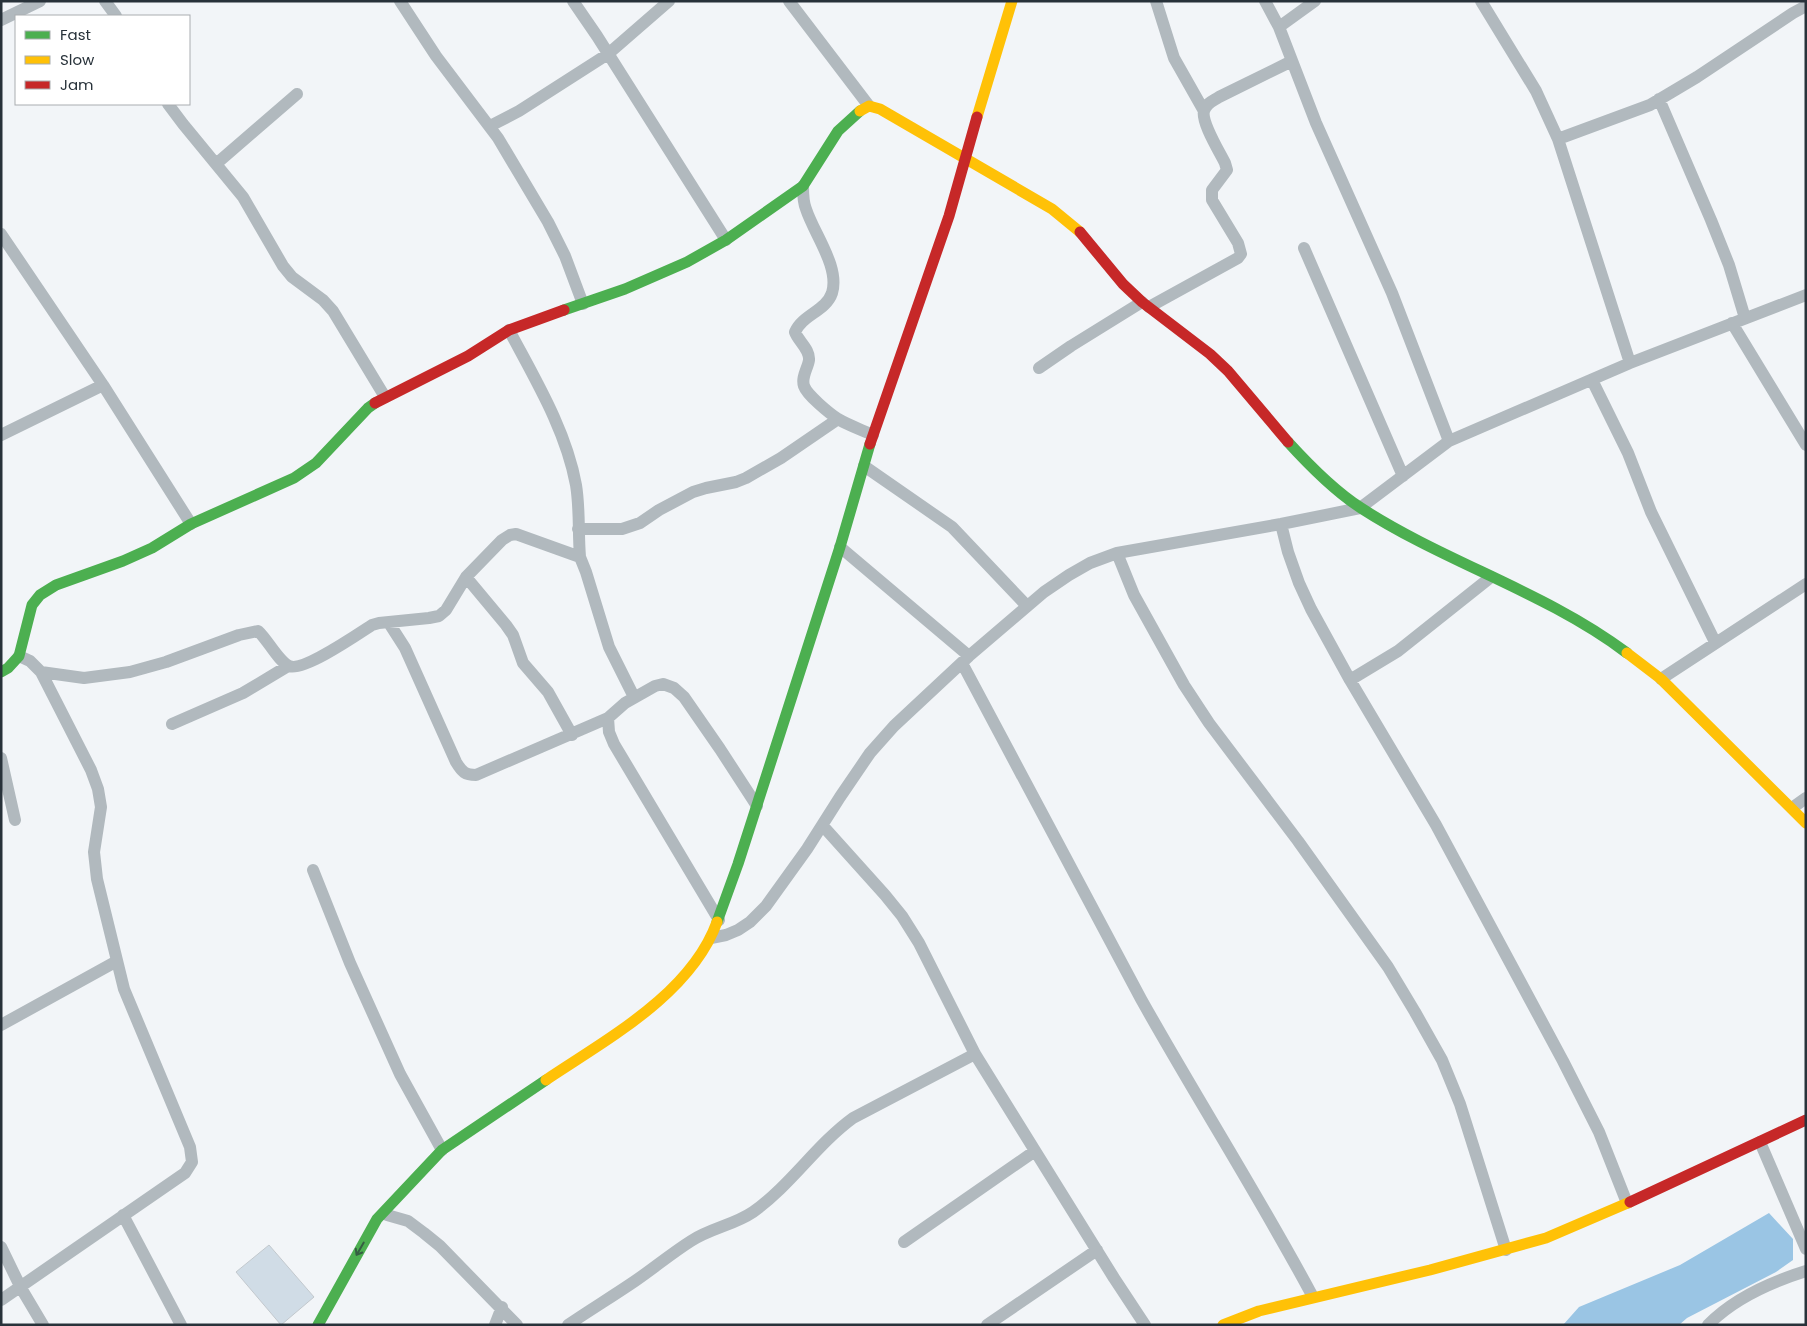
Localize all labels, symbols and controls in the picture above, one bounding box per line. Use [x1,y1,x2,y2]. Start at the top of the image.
legend [15,15,190,105]
text: Fast [60,24,91,45]
text: Slow [60,49,95,70]
text: Jam [60,74,94,95]
one-way arrow [355,1241,365,1255]

